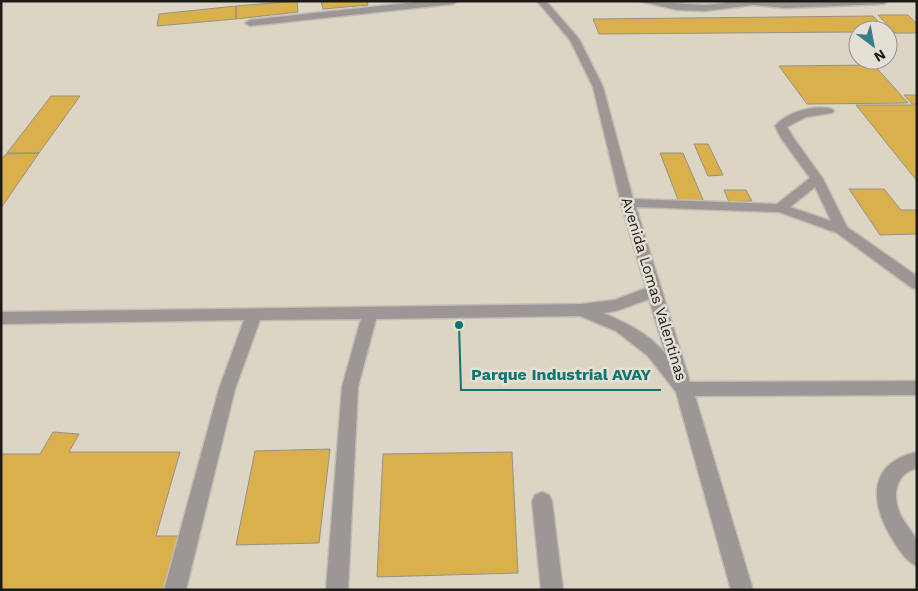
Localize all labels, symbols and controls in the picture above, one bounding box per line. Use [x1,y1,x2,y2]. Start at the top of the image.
north arrow [848,20,898,70]
text: N [871,46,889,66]
street label: Avenida Lomas Valentinas [618,195,690,383]
callout: Parque Industrial AVAY [461,359,661,390]
text: Parque Industrial AVAY [471,365,652,384]

